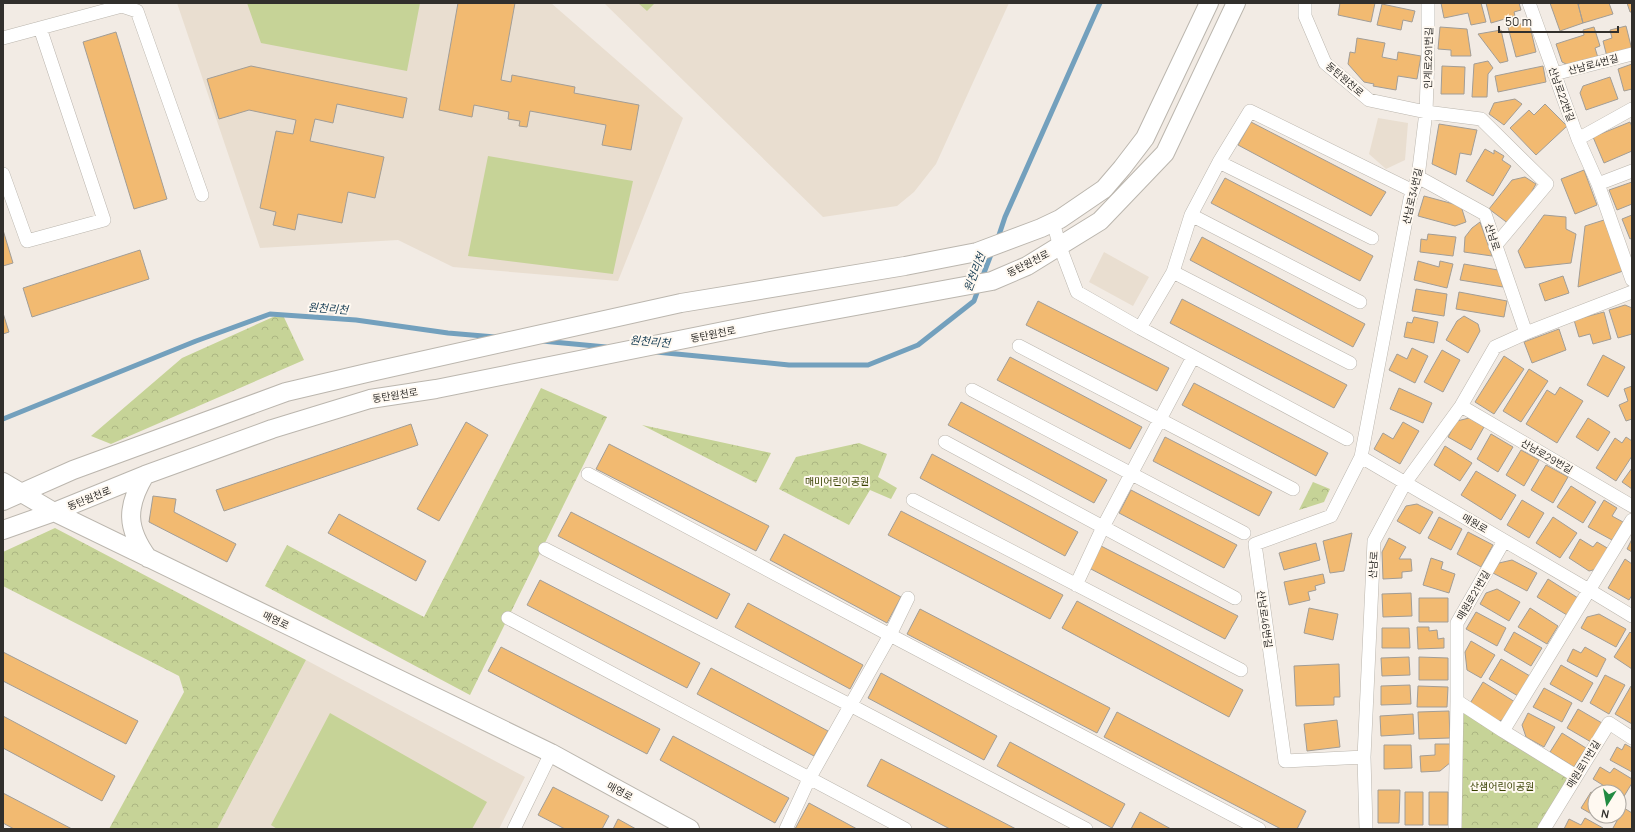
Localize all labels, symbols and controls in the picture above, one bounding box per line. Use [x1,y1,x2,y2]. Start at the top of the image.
scale bar [1499,8,1618,34]
text: 50 m [1505,13,1532,30]
street label: 인계로291번길 [1420,27,1436,89]
street label: 산남로4번길 [1566,51,1620,77]
street label: 동탄원천로 [1323,59,1367,99]
street label: 산남로22번길 [1546,65,1578,123]
street label: 산남로34번길 [1399,166,1425,226]
street label: 산남로 [1482,222,1504,252]
street label: 동탄원천로 [1004,246,1052,280]
water label: 원천리천 [960,249,989,294]
water label: 원천리천 [307,299,351,317]
street label: 동탄원천로 [689,323,737,345]
water label: 원천리천 [629,332,673,350]
street label: 동탄원천로 [371,384,419,406]
street label: 산남로29번길 [1518,435,1576,477]
park label: 매미어린이공원 [805,474,869,488]
street label: 동탄원천로 [65,483,113,513]
street label: 매원로 [1460,510,1490,536]
street label: 산남로 [1365,551,1381,579]
street label: 매원로21번길 [1453,567,1493,623]
street label: 산남로46번길 [1254,589,1276,649]
street label: 매영로 [261,608,291,632]
street label: 매원로11번길 [1563,737,1603,791]
street label: 매영로 [605,778,635,804]
park label: 산샘어린이공원 [1470,779,1534,793]
north arrow [1587,784,1627,824]
text: N [1600,806,1610,822]

